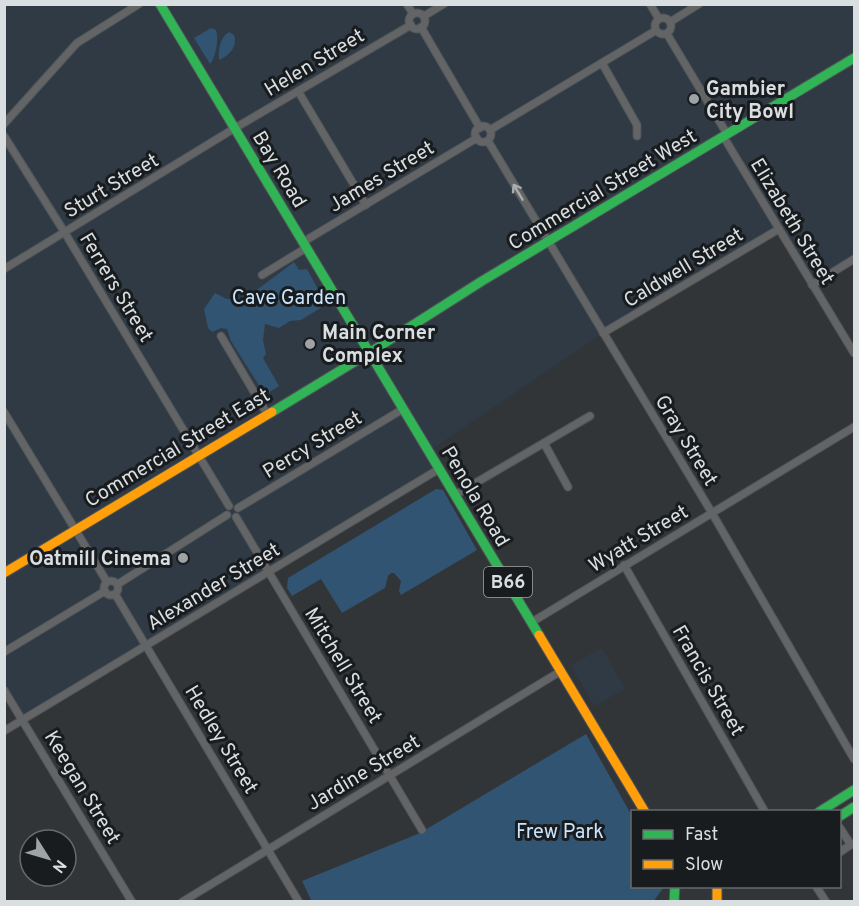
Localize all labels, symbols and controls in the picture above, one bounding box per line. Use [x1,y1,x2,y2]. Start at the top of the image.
street label: Helen Street [260,24,370,104]
place label: Gambier City Bowl [706,77,794,126]
marker: Gambier City Bowl [687,92,701,106]
street label: Commercial Street West [504,124,702,257]
street label: Bay Road [245,127,311,213]
street label: James Street [324,136,440,219]
street label: Sturt Street [60,148,164,225]
street label: Elizabeth Street [743,154,839,290]
one-way arrow [512,184,524,201]
street label: Caldwell Street [619,223,749,315]
street label: Ferrers Street [72,229,158,348]
park label: Cave Garden [232,286,346,312]
place label: Main Corner Complex [322,321,436,370]
marker: Main Corner Complex [303,337,317,351]
street label: Commercial Street East [81,383,275,514]
street label: Gray Street [648,391,723,491]
street label: Percy Street [259,406,367,486]
street label: Penola Road [434,442,515,552]
street label: Wyatt Street [585,500,694,580]
street label: Alexander Street [143,538,285,638]
place label: Oatmill Cinema [29,547,171,573]
marker: Oatmill Cinema [176,551,190,565]
road number: B66 [484,567,532,597]
street label: Mitchell Street [297,603,387,729]
street label: Francis Street [665,621,749,741]
street label: Hedley Street [178,681,263,799]
street label: Keegan Street [37,726,125,850]
street label: Jardine Street [303,730,425,818]
legend [631,810,841,888]
park label: Frew Park [516,820,604,846]
text: Fast [685,824,718,847]
north arrow [18,828,78,888]
text: Slow [685,854,723,877]
text: N [47,855,70,876]

